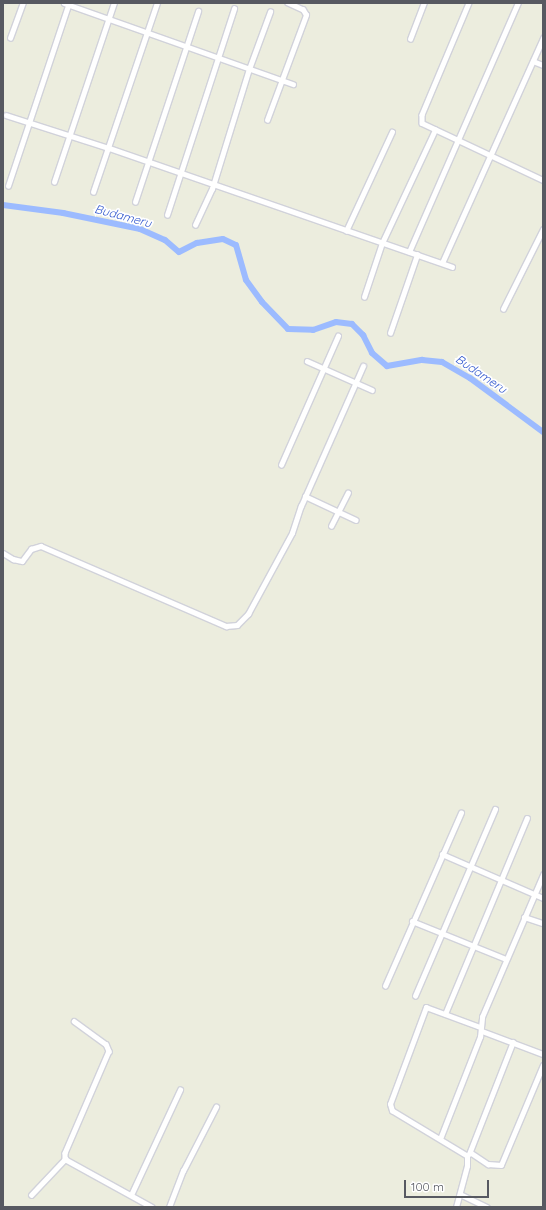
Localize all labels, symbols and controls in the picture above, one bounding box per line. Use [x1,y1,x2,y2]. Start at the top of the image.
water label: Budameru [93,201,153,231]
water label: Budameru [453,352,509,396]
scale bar [406,1172,491,1198]
text: 100 m [411,1179,444,1194]

